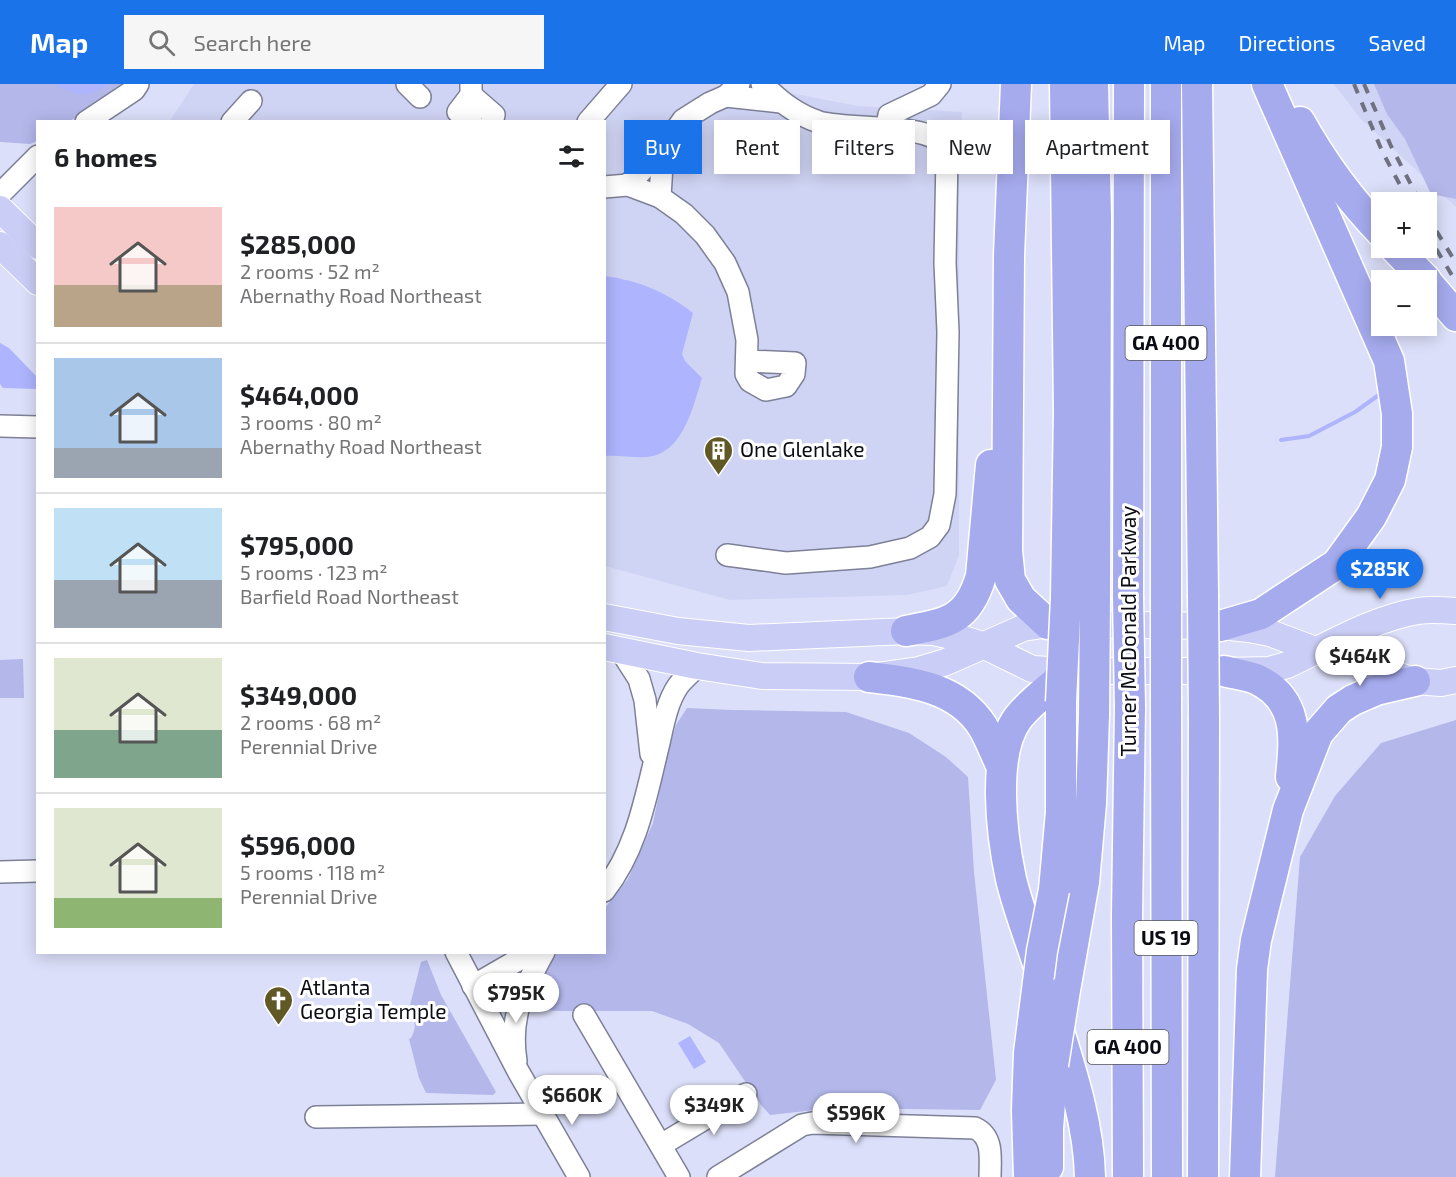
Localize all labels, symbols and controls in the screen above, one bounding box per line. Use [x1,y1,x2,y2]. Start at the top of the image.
search box [124,15,544,69]
text: Map [30,25,88,59]
icon: search [145,26,178,59]
text: Search here [193,29,312,55]
text: Map [1163,30,1206,55]
text: Directions [1239,30,1335,55]
text: Saved [1368,30,1426,55]
chip: Buy [624,120,702,174]
chip: Rent [714,120,800,174]
chip: Filters [812,120,915,174]
chip: New [927,120,1013,174]
chip: Apartment [1025,120,1170,174]
icon: filters [555,140,588,173]
text: 6 homes [54,141,157,172]
map controls [1371,192,1437,336]
button: + [1371,192,1437,258]
text: $285,000 [240,228,356,259]
icon: home [102,231,174,303]
text: 2 rooms · 52 m² [240,259,380,283]
button: − [1371,270,1437,336]
text: Abernathy Road Northeast [240,283,482,307]
road number: GA 400 [1126,326,1206,360]
text: $464,000 [240,379,359,410]
icon: home [102,382,174,454]
text: 3 rooms · 80 m² [240,410,382,434]
text: Abernathy Road Northeast [240,434,482,458]
building icon: One Glenlake [703,434,735,476]
place label: One Glenlake [740,436,865,461]
street label: Turner McDonald Parkway [1115,506,1140,756]
text: $795,000 [240,529,354,560]
icon: home [102,532,174,604]
pin: $285K [1338,549,1422,600]
text: $285K [1350,556,1410,580]
text: 5 rooms · 123 m² [240,560,388,584]
text: Barfield Road Northeast [240,584,459,608]
pin: $464K [1318,636,1402,687]
text: $464K [1329,643,1391,667]
text: $349,000 [240,679,357,710]
icon: home [102,682,174,754]
text: 2 rooms · 68 m² [240,710,381,734]
text: Perennial Drive [240,734,377,758]
text: $596,000 [240,829,356,860]
icon: home [102,832,174,904]
text: 5 rooms · 118 m² [240,860,385,884]
text: Perennial Drive [240,884,377,908]
road number: US 19 [1134,921,1198,955]
pin: $795K [474,973,558,1024]
place label: Atlanta Georgia Temple [300,974,447,1023]
text: $795K [487,980,545,1004]
church icon: Atlanta Georgia Temple [263,984,295,1026]
road number: GA 400 [1088,1030,1168,1064]
pin: $660K [530,1075,614,1126]
text: $660K [542,1082,602,1106]
pin: $349K [672,1085,756,1136]
text: $349K [684,1092,744,1116]
pin: $596K [814,1093,898,1144]
text: $596K [827,1100,885,1124]

